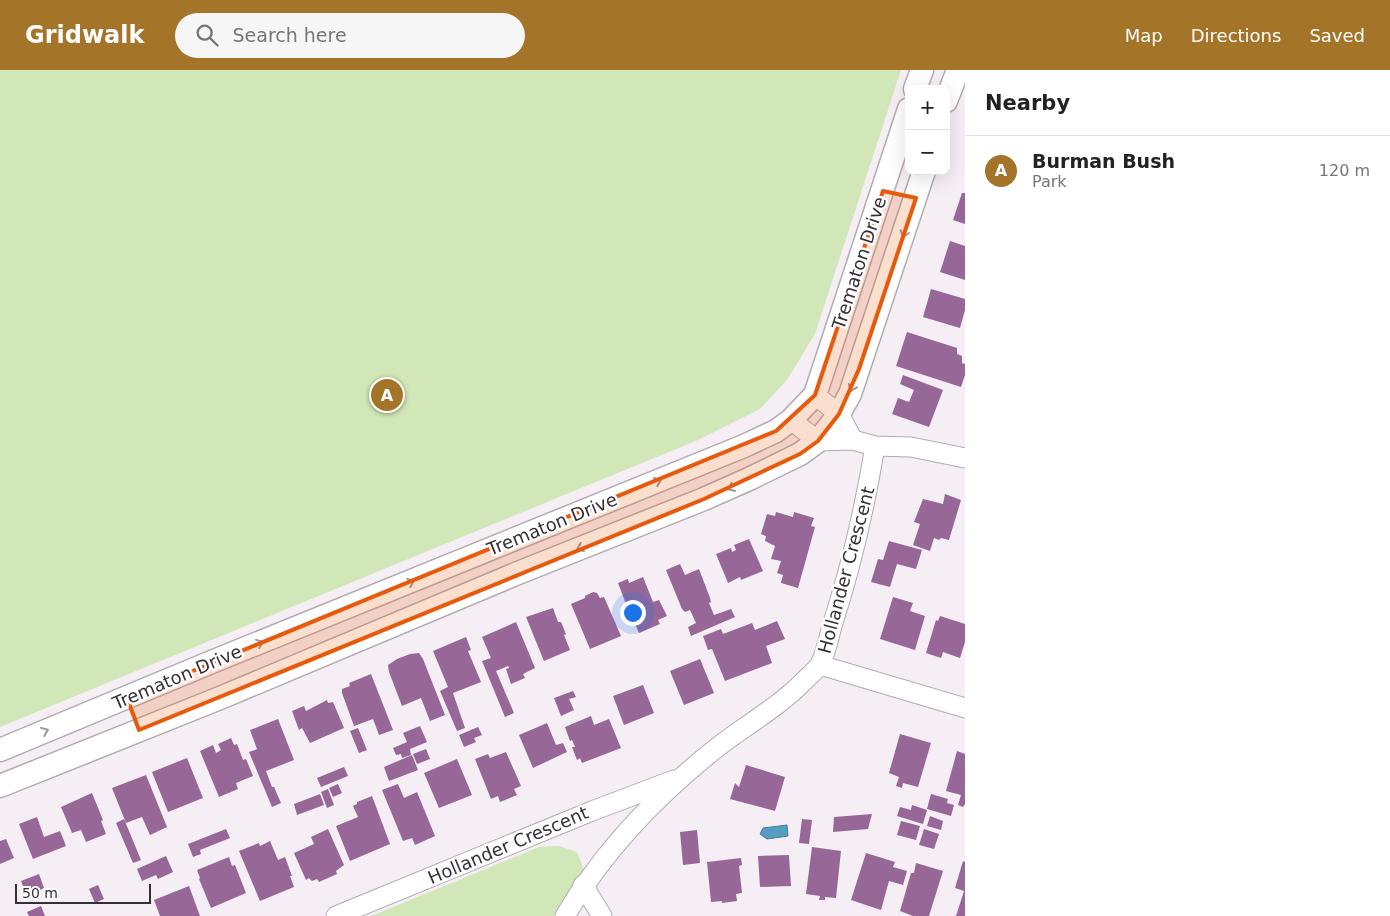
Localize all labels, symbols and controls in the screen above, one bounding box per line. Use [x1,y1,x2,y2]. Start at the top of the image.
search box [175,13,525,58]
text: Gridwalk [25,21,145,49]
icon: search [193,21,221,49]
text: Search here [233,24,347,46]
text: Map [1125,25,1163,46]
text: Directions [1191,25,1281,46]
text: Saved [1309,25,1365,46]
map controls [905,85,950,175]
button: + [905,85,950,130]
text: Nearby [985,91,1070,115]
button: − [905,130,950,175]
text: Burman Bush [1032,150,1175,172]
text: A [995,161,1007,180]
text: 120 m [1319,161,1370,180]
text: Park [1032,172,1067,191]
street label: Trematon Drive [827,194,890,333]
one-way arrow [900,230,910,238]
pin: A [371,376,403,414]
one-way arrow [848,383,858,392]
one-way arrow [653,477,662,487]
one-way arrow [727,481,736,492]
street label: Hollander Crescent [814,484,878,656]
street label: Trematon Drive [483,488,620,560]
one-way arrow [576,542,585,552]
one-way arrow [406,577,414,587]
your location [620,600,646,626]
one-way arrow [255,638,264,649]
street label: Trematon Drive [108,640,245,714]
one-way arrow [40,727,49,738]
street label: Hollander Crescent [425,802,591,888]
scale bar [15,881,151,904]
text: 50 m [22,885,58,901]

